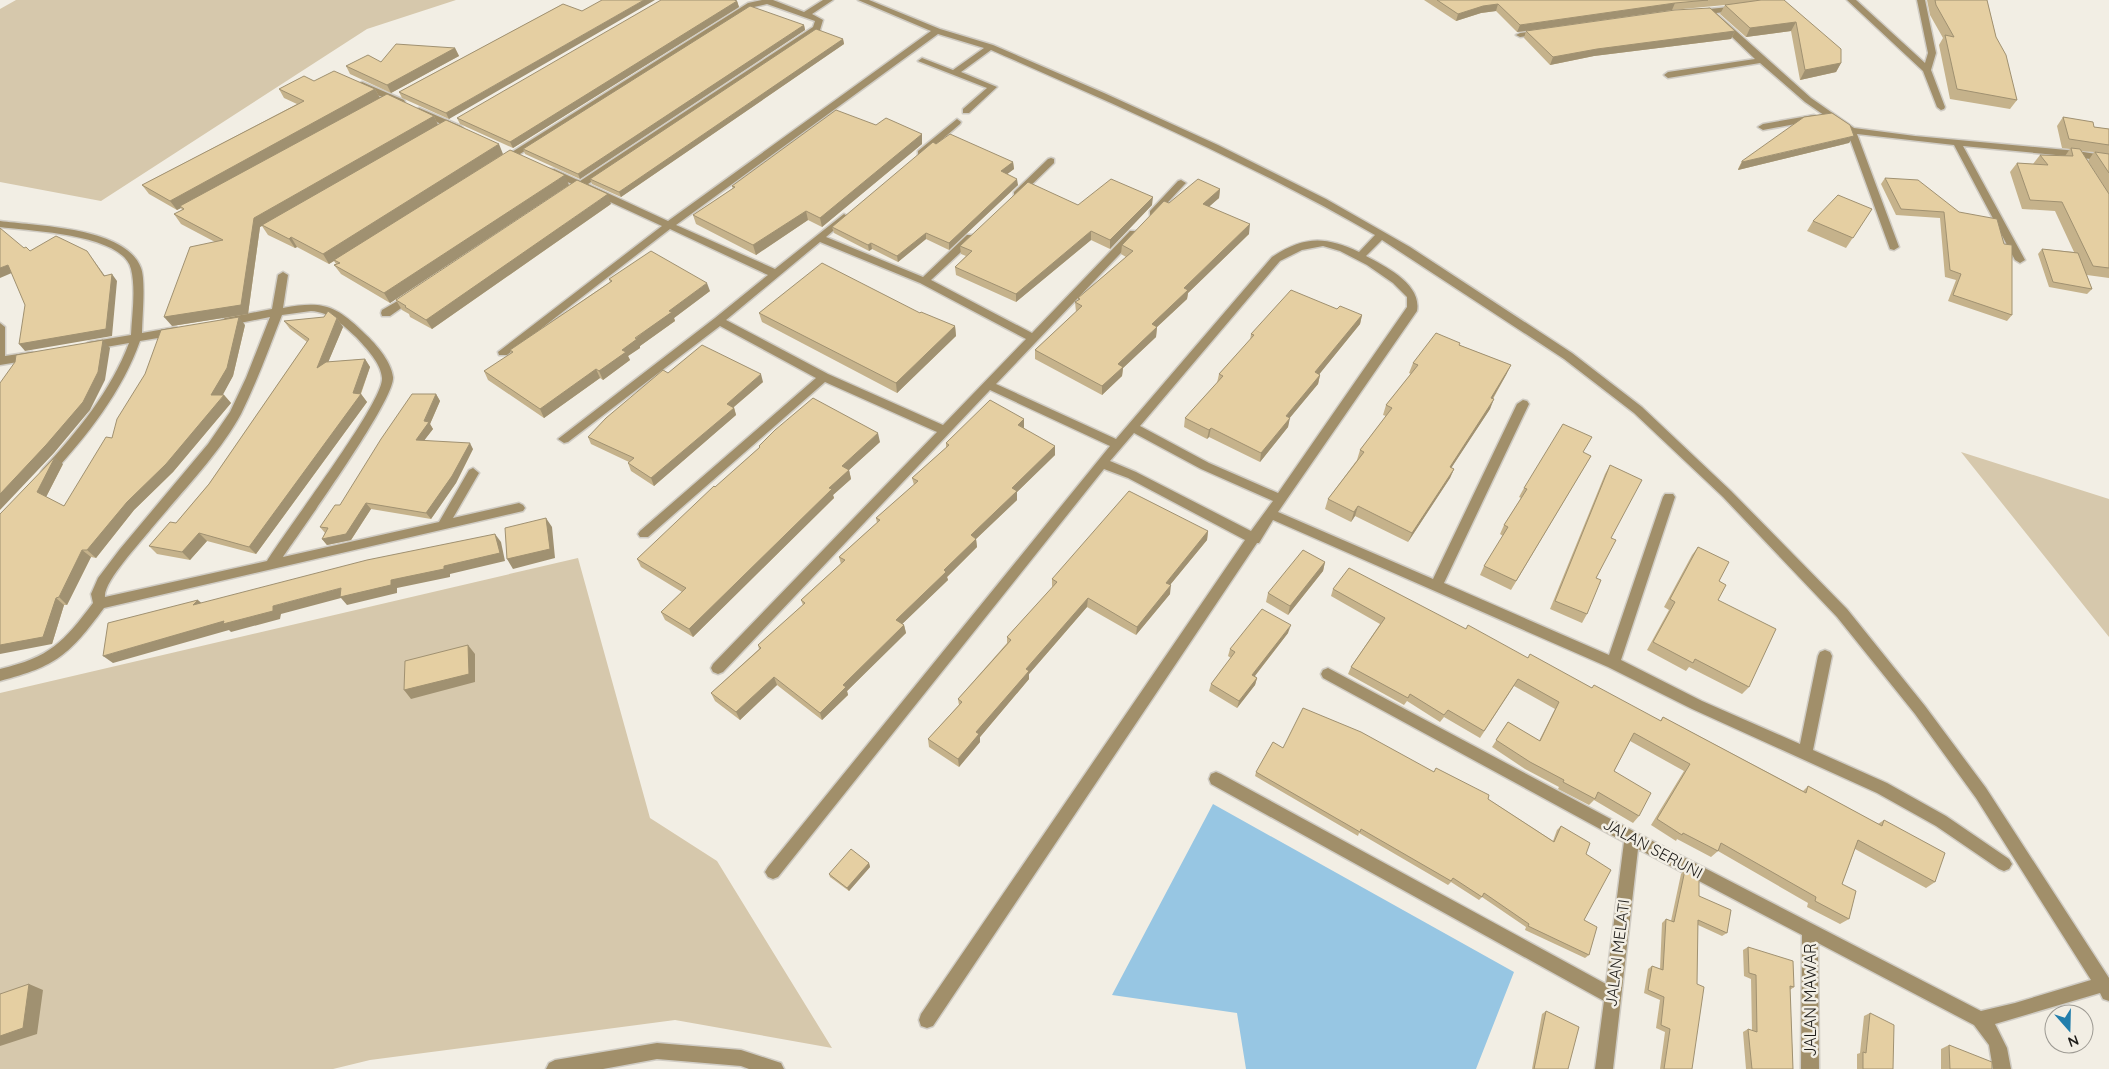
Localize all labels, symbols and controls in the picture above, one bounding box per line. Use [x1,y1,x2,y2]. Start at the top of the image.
street label: JALAN SERUNI [1600,813,1706,883]
street label: JALAN MELATI [1600,898,1634,1008]
street label: JALAN MAWAR [1800,943,1820,1057]
north arrow [2044,1004,2094,1054]
text: N [2066,1031,2081,1051]

